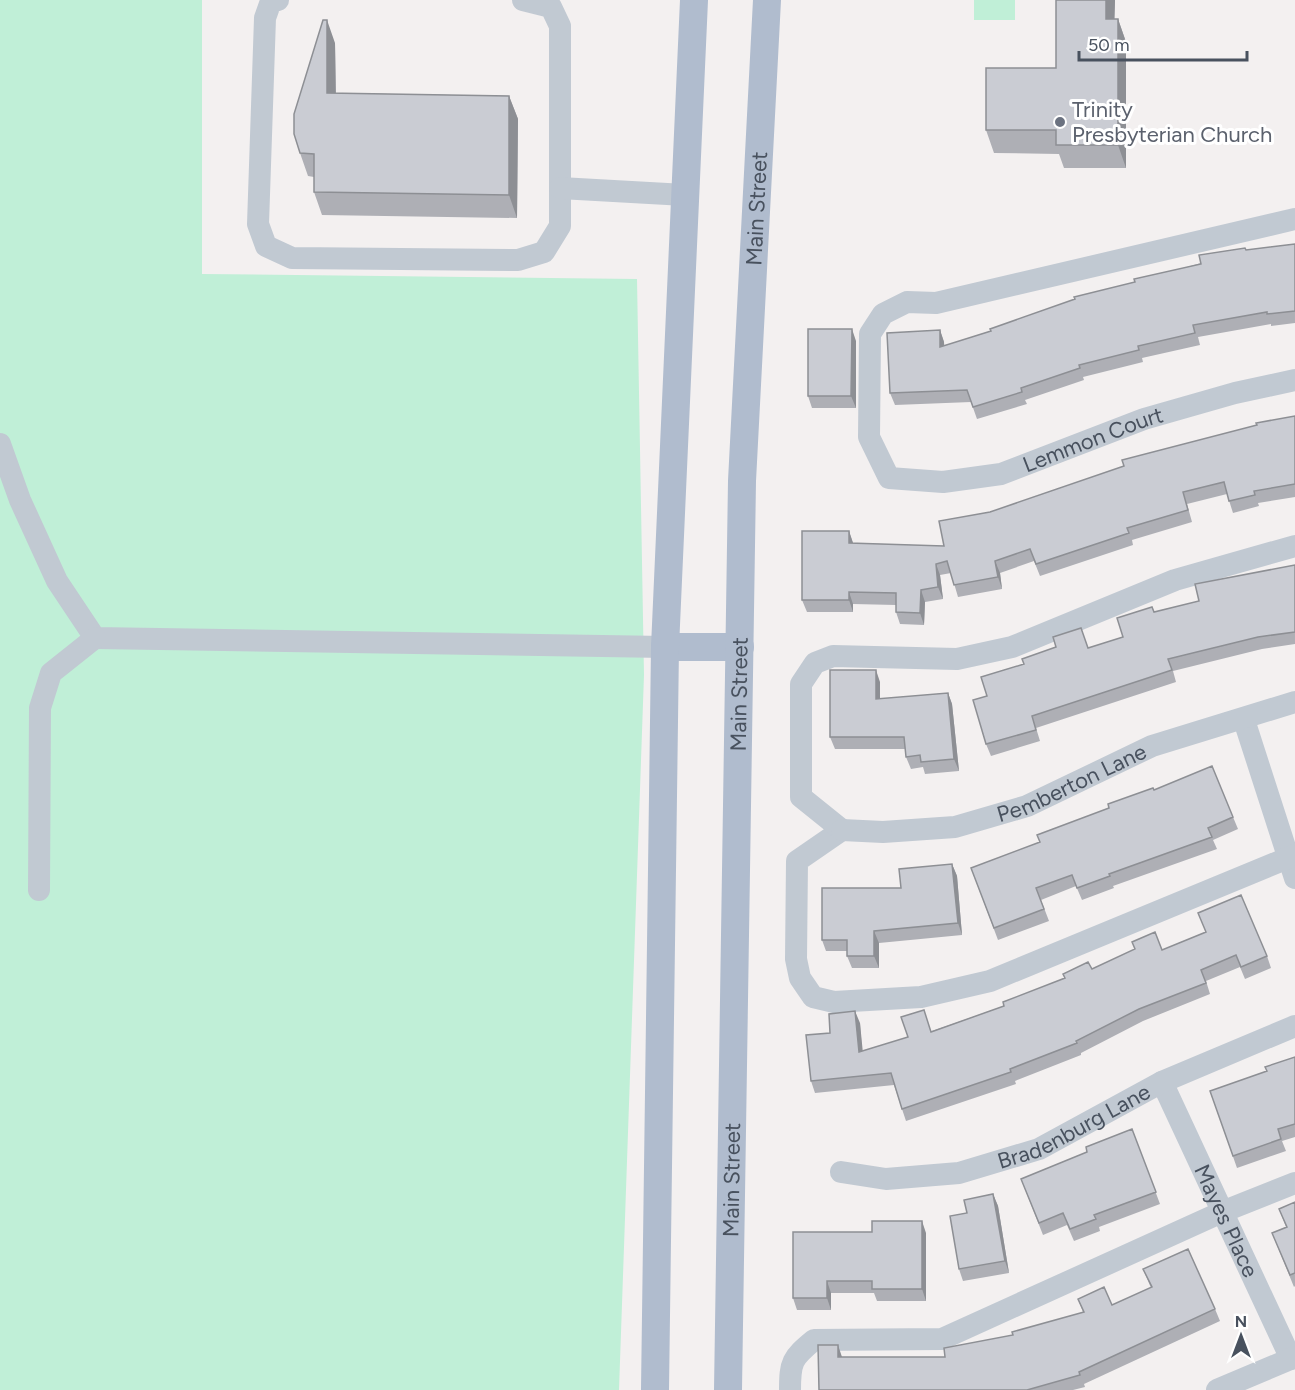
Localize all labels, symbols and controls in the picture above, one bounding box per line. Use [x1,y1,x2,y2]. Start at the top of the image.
scale bar [1079,24,1247,62]
text: 50 m [1088,34,1130,56]
place label: Trinity Presbyterian Church [1072,96,1272,148]
marker: Trinity Presbyterian Church [1053,115,1067,129]
street label: Main Street [740,151,773,266]
street label: Lemmon Court [1019,401,1166,478]
street label: Main Street [725,637,754,751]
street label: Pemberton Lane [994,738,1151,828]
street label: Bradenburg Lane [994,1078,1155,1175]
street label: Main Street [717,1123,746,1237]
street label: Mayes Place [1188,1160,1264,1282]
north arrow [1211,1306,1271,1366]
text: N [1235,1312,1247,1331]

